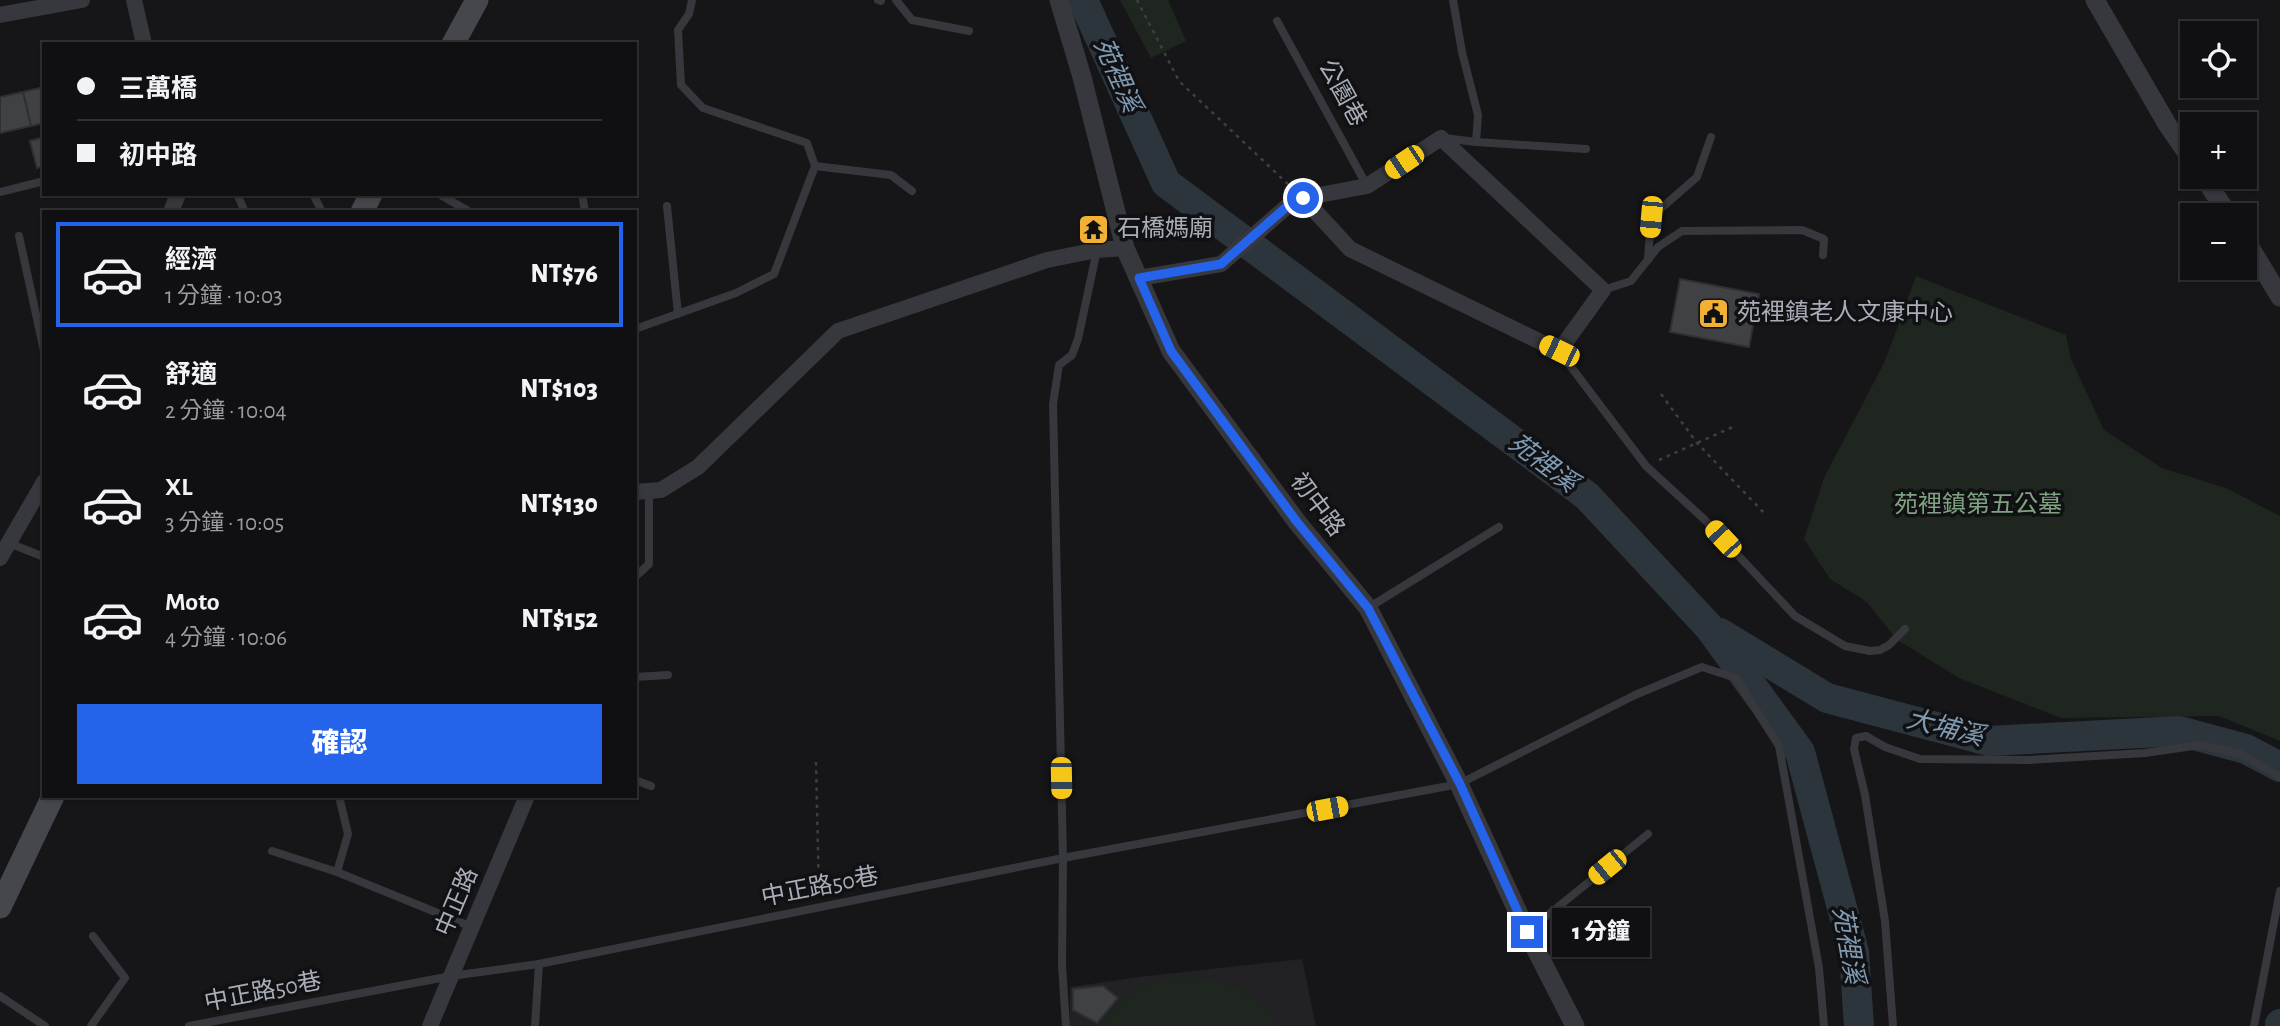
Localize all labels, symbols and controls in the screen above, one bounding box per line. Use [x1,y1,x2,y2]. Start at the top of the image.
map controls [2180,21,2257,280]
button: locate [2180,21,2257,98]
water label: 苑裡溪 [1089,34,1147,120]
street label: 公園巷 [1314,55,1372,130]
text: 三萬橋 [119,76,197,102]
button: + [2180,112,2257,189]
car [1381,142,1428,182]
text: 初中路 [119,143,197,169]
route start [1287,182,1319,214]
car [1639,195,1664,239]
button: − [2180,203,2257,280]
temple icon: 石橋媽廟 [1077,212,1111,246]
place label: 石橋媽廟 [1117,215,1213,241]
icon: car [81,243,144,306]
text: 經濟 [165,247,217,273]
text: NT$76 [531,261,598,287]
text: 1 分鐘 · 10:03 [165,285,283,308]
public building icon: 苑裡鎮老人文康中心 [1697,296,1731,330]
place label: 苑裡鎮老人文康中心 [1737,299,1953,325]
car [1536,332,1583,370]
icon: car [81,358,144,421]
text: 舒適 [165,362,217,388]
text: NT$103 [520,376,598,402]
text: 2 分鐘 · 10:04 [165,400,287,423]
water label: 苑裡溪 [1504,428,1586,499]
street label: 初中路 [1286,468,1350,541]
icon: car [81,473,144,536]
text: XL [165,474,192,500]
text: NT$130 [520,491,598,517]
park label: 苑裡鎮第五公墓 [1894,491,2062,517]
text: 3 分鐘 · 10:05 [165,512,284,535]
car [1701,516,1746,562]
icon: car [81,588,144,651]
text: Moto [165,589,220,615]
text: NT$152 [521,606,598,632]
text: 4 分鐘 · 10:06 [165,627,287,650]
button: 確認 [77,704,602,784]
water label: 大埔溪 [1904,705,1990,751]
car [1051,757,1072,799]
car [1305,795,1350,823]
car [1585,846,1630,888]
street label: 中正路50巷 [759,862,881,910]
street label: 中正路 [430,863,482,940]
water label: 苑裡溪 [1828,904,1869,990]
callout: 1 分鐘 [1552,908,1650,956]
route end [1511,916,1543,948]
text: 1 分鐘 [1572,921,1630,944]
street label: 中正路50巷 [202,967,324,1015]

